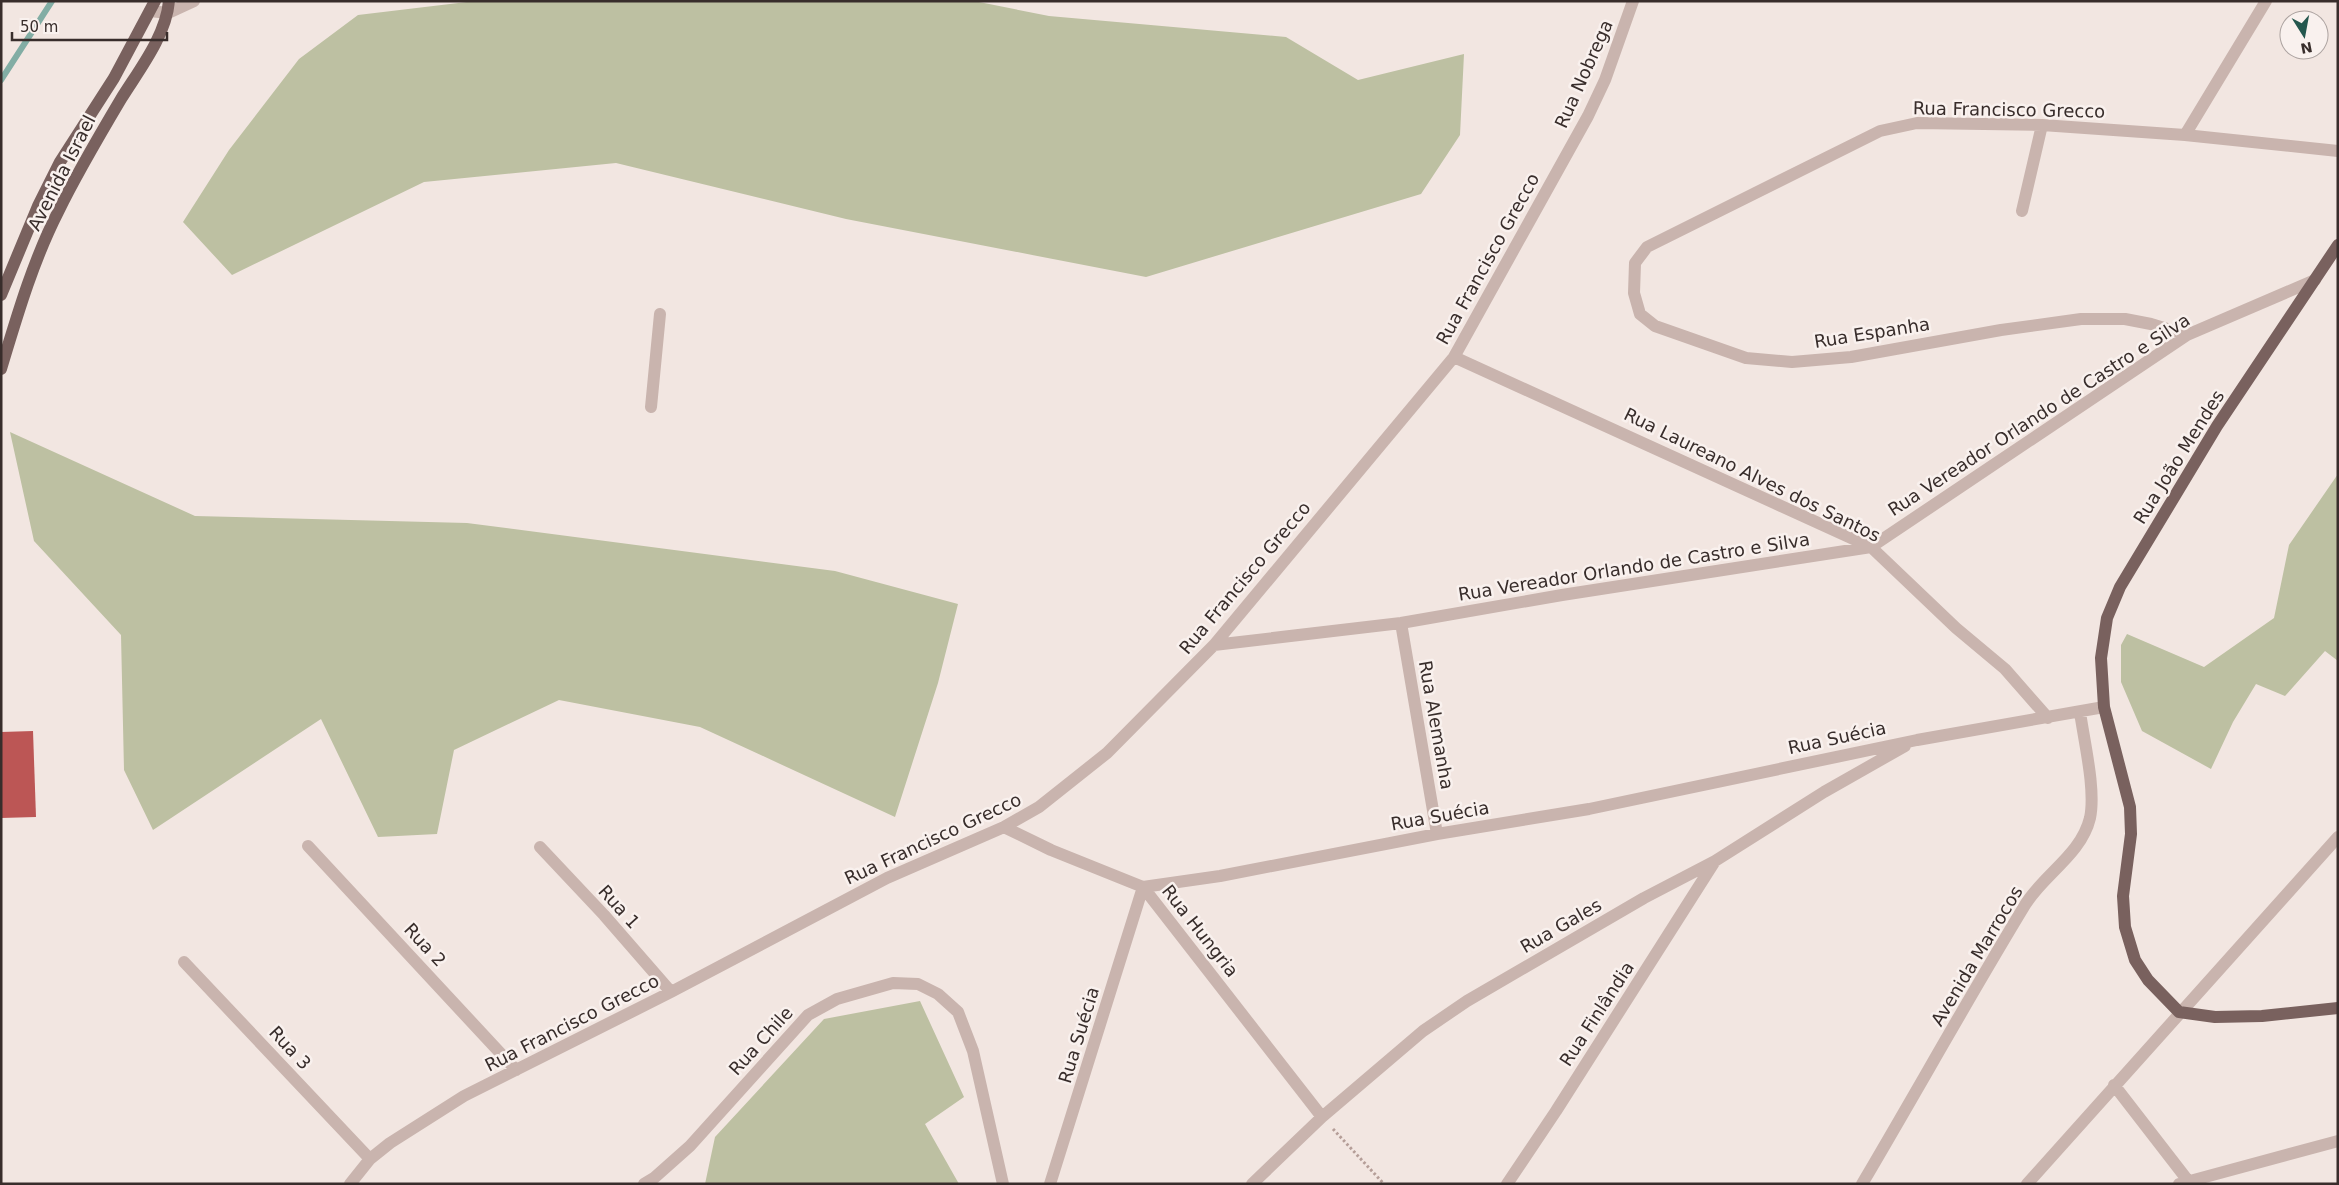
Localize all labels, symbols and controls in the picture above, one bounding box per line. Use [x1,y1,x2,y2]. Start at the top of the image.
scale bar [12,10,168,42]
north arrow [2279,10,2329,60]
street label: Rua Nobrega [1550,16,1617,131]
text: 50 m [20,18,58,36]
text: N [2299,39,2314,57]
street label: Rua Francisco Grecco [1913,97,2105,122]
street label: Avenida Israel [23,112,100,234]
street label: Rua Francisco Grecco [1432,169,1543,348]
street label: Rua Vereador Orlando de Castro e Silva [1884,309,2194,520]
street label: Rua Espanha [1813,313,1931,352]
street label: Rua João Mendes [2129,386,2228,528]
street label: Rua Laureano Alves dos Santos [1621,403,1884,546]
street label: Rua Francisco Grecco [1175,497,1315,658]
street label: Rua Vereador Orlando de Castro e Silva [1457,528,1811,605]
street label: Rua Alemanha [1415,659,1458,791]
street label: Rua Suécia [1786,717,1888,758]
street label: Rua Francisco Grecco [841,788,1024,889]
street label: Rua Suécia [1389,797,1491,835]
street label: Rua Hungria [1158,880,1243,981]
street label: Rua 1 [594,881,644,933]
street label: Avenida Marrocos [1926,882,2027,1030]
street label: Rua Gales [1516,894,1605,957]
street label: Rua 2 [400,919,451,971]
street label: Rua Finlândia [1555,958,1638,1070]
street label: Rua Francisco Grecco [481,970,662,1076]
street label: Rua Suécia [1054,984,1103,1086]
street label: Rua Chile [724,1002,797,1079]
street label: Rua 3 [265,1022,316,1074]

